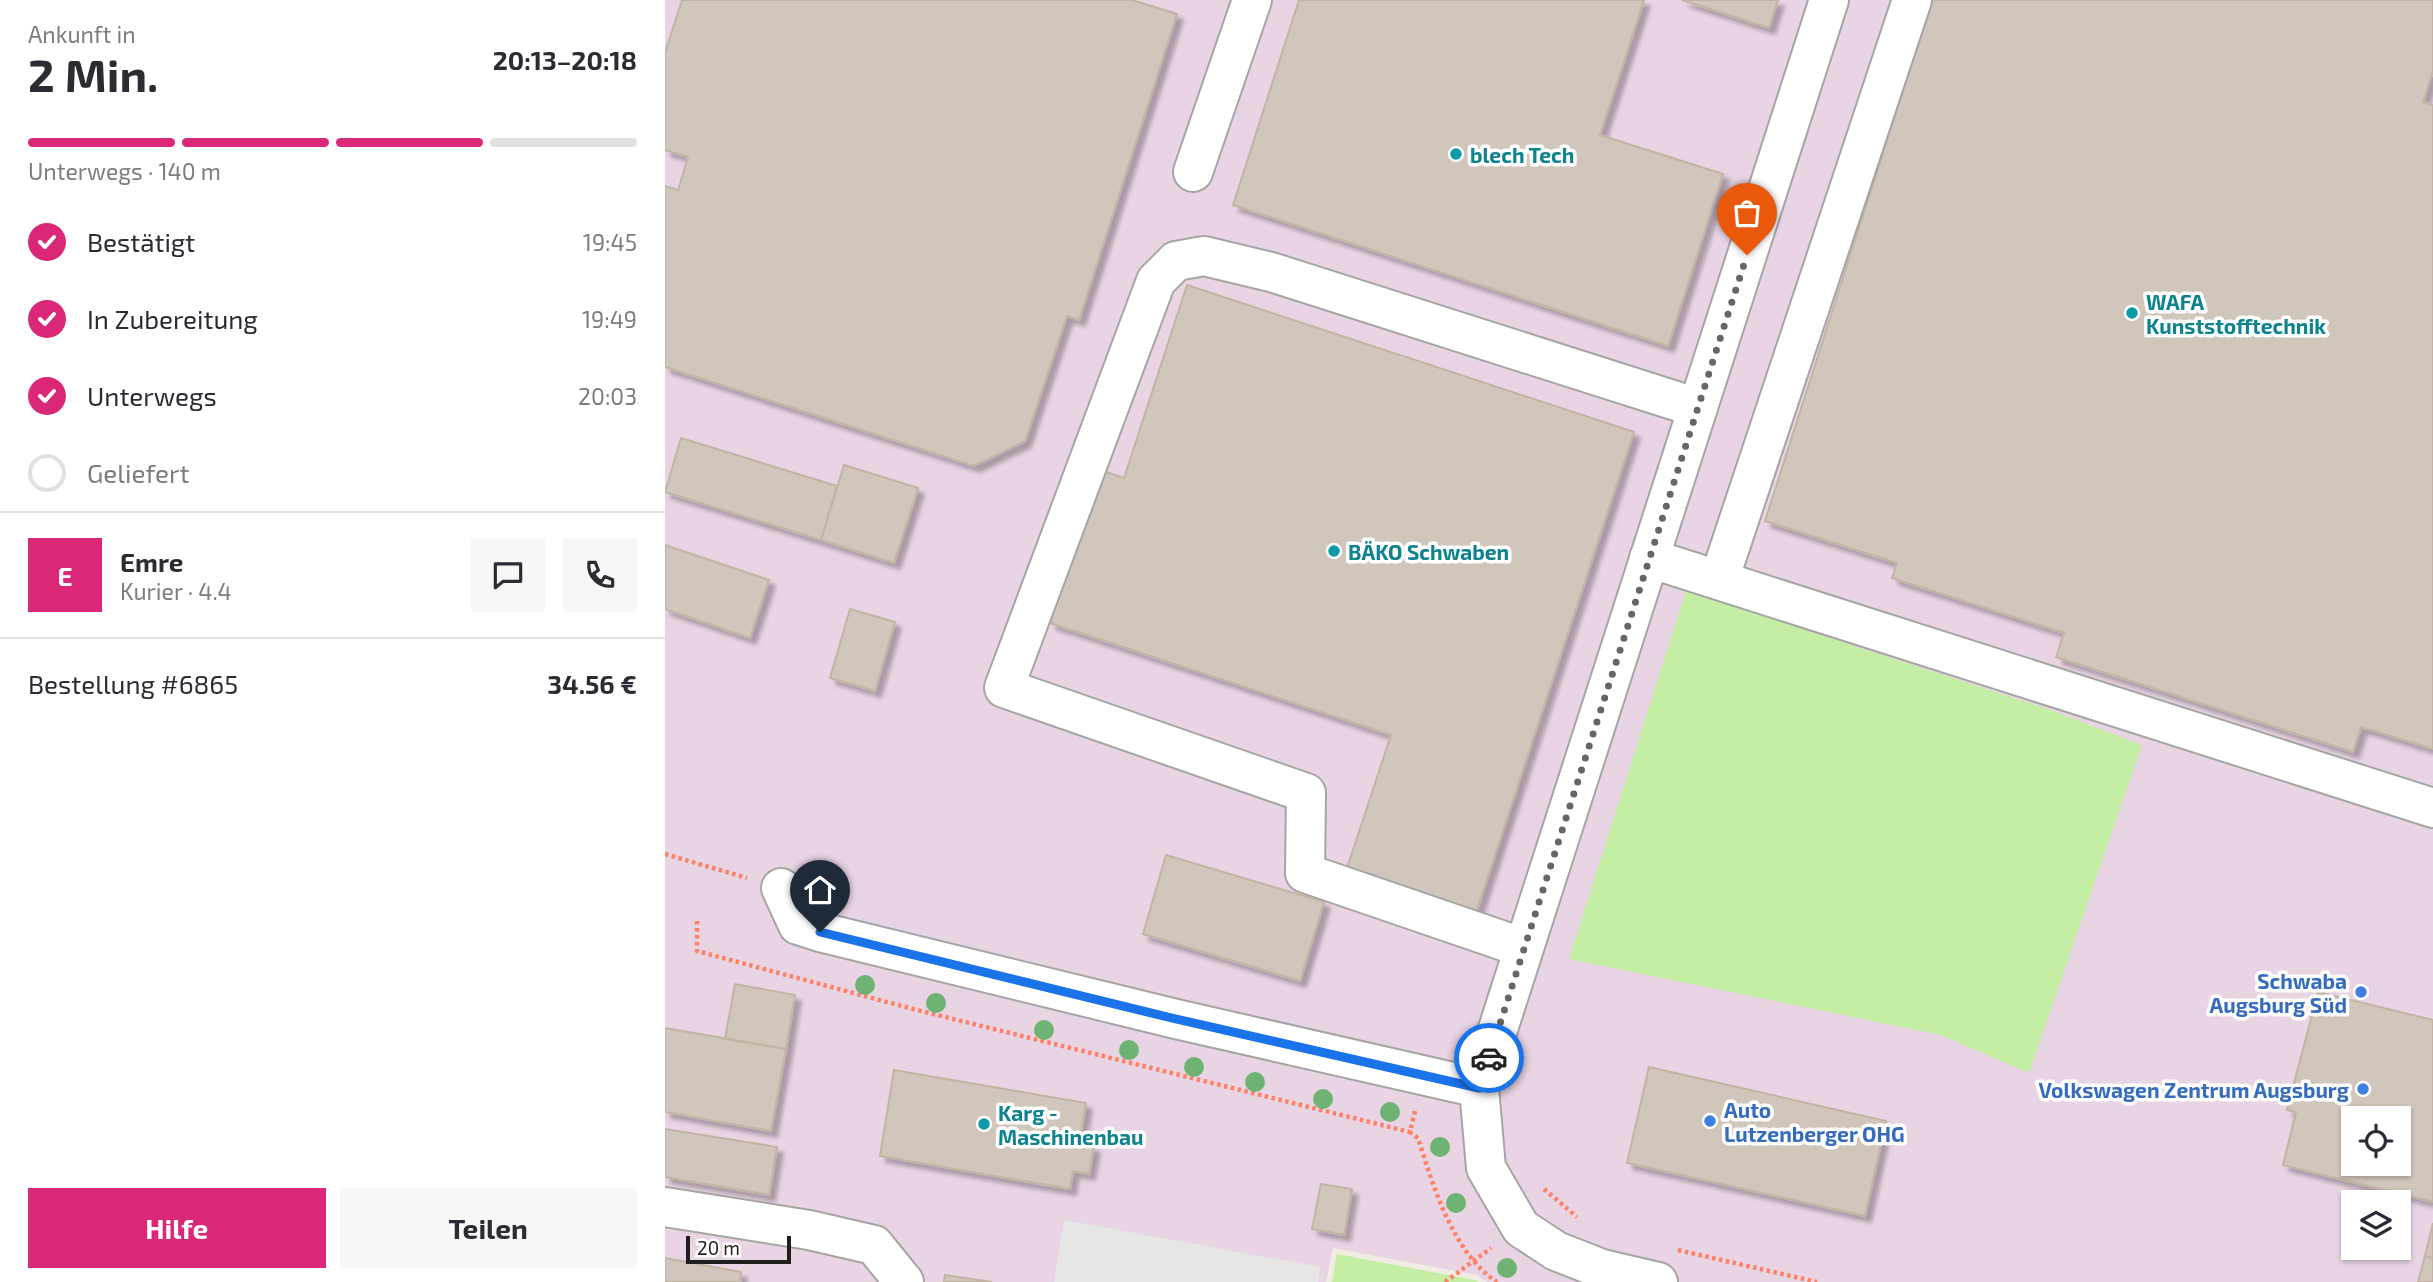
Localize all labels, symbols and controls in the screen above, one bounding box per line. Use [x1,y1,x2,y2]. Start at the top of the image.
text: Ankunft in [28,20,136,48]
text: 20:13–20:18 [493,44,637,75]
text: 2 Min. [28,46,158,101]
place label: blech Tech [1470,142,1574,167]
marker: blech Tech [1448,146,1464,162]
text: Unterwegs · 140 m [28,157,221,185]
pin [1717,183,1777,255]
icon: bag [1728,194,1766,232]
icon: check [28,223,66,261]
text: Bestätigt [87,226,195,257]
text: 19:45 [583,228,637,256]
place label: WAFA Kunststofftechnik [2146,289,2326,338]
icon: check [28,300,66,338]
text: In Zubereitung [87,303,258,334]
text: 19:49 [582,305,637,333]
marker: WAFA Kunststofftechnik [2124,305,2140,321]
icon: check [28,377,66,415]
text: Unterwegs [87,380,217,411]
text: 20:03 [578,382,637,410]
text: Geliefert [87,457,189,488]
button: chat [471,538,545,612]
button: phone [563,538,637,612]
place label: BÄKO Schwaben [1348,539,1509,564]
marker: BÄKO Schwaben [1326,543,1342,559]
text: Emre [120,546,183,577]
text: E [57,560,73,591]
text: Kurier · 4.4 [120,577,232,605]
text: Bestellung #6865 [28,668,238,699]
text: 34.56 € [547,668,637,699]
pin [790,860,850,932]
icon: home [801,871,839,909]
place label: Schwaba Augsburg Süd [2210,968,2347,1017]
marker: Schwaba Augsburg Süd [2353,984,2369,1000]
courier [1454,1023,1524,1093]
icon: car [1470,1039,1508,1077]
place label: Volkswagen Zentrum Augsburg [2038,1077,2349,1102]
marker: Volkswagen Zentrum Augsburg [2355,1081,2371,1097]
place label: Auto Lutzenberger OHG [1724,1097,1905,1146]
place label: Karg - Maschinenbau [998,1100,1143,1149]
map controls [2341,1106,2411,1260]
button: locate [2341,1106,2411,1176]
marker: Auto Lutzenberger OHG [1702,1113,1718,1129]
marker: Karg - Maschinenbau [976,1116,992,1132]
button: Hilfe [28,1188,326,1268]
button: Teilen [340,1188,637,1268]
button: layers [2341,1190,2411,1260]
scale bar [686,1233,791,1265]
text: 20 m [697,1236,740,1259]

